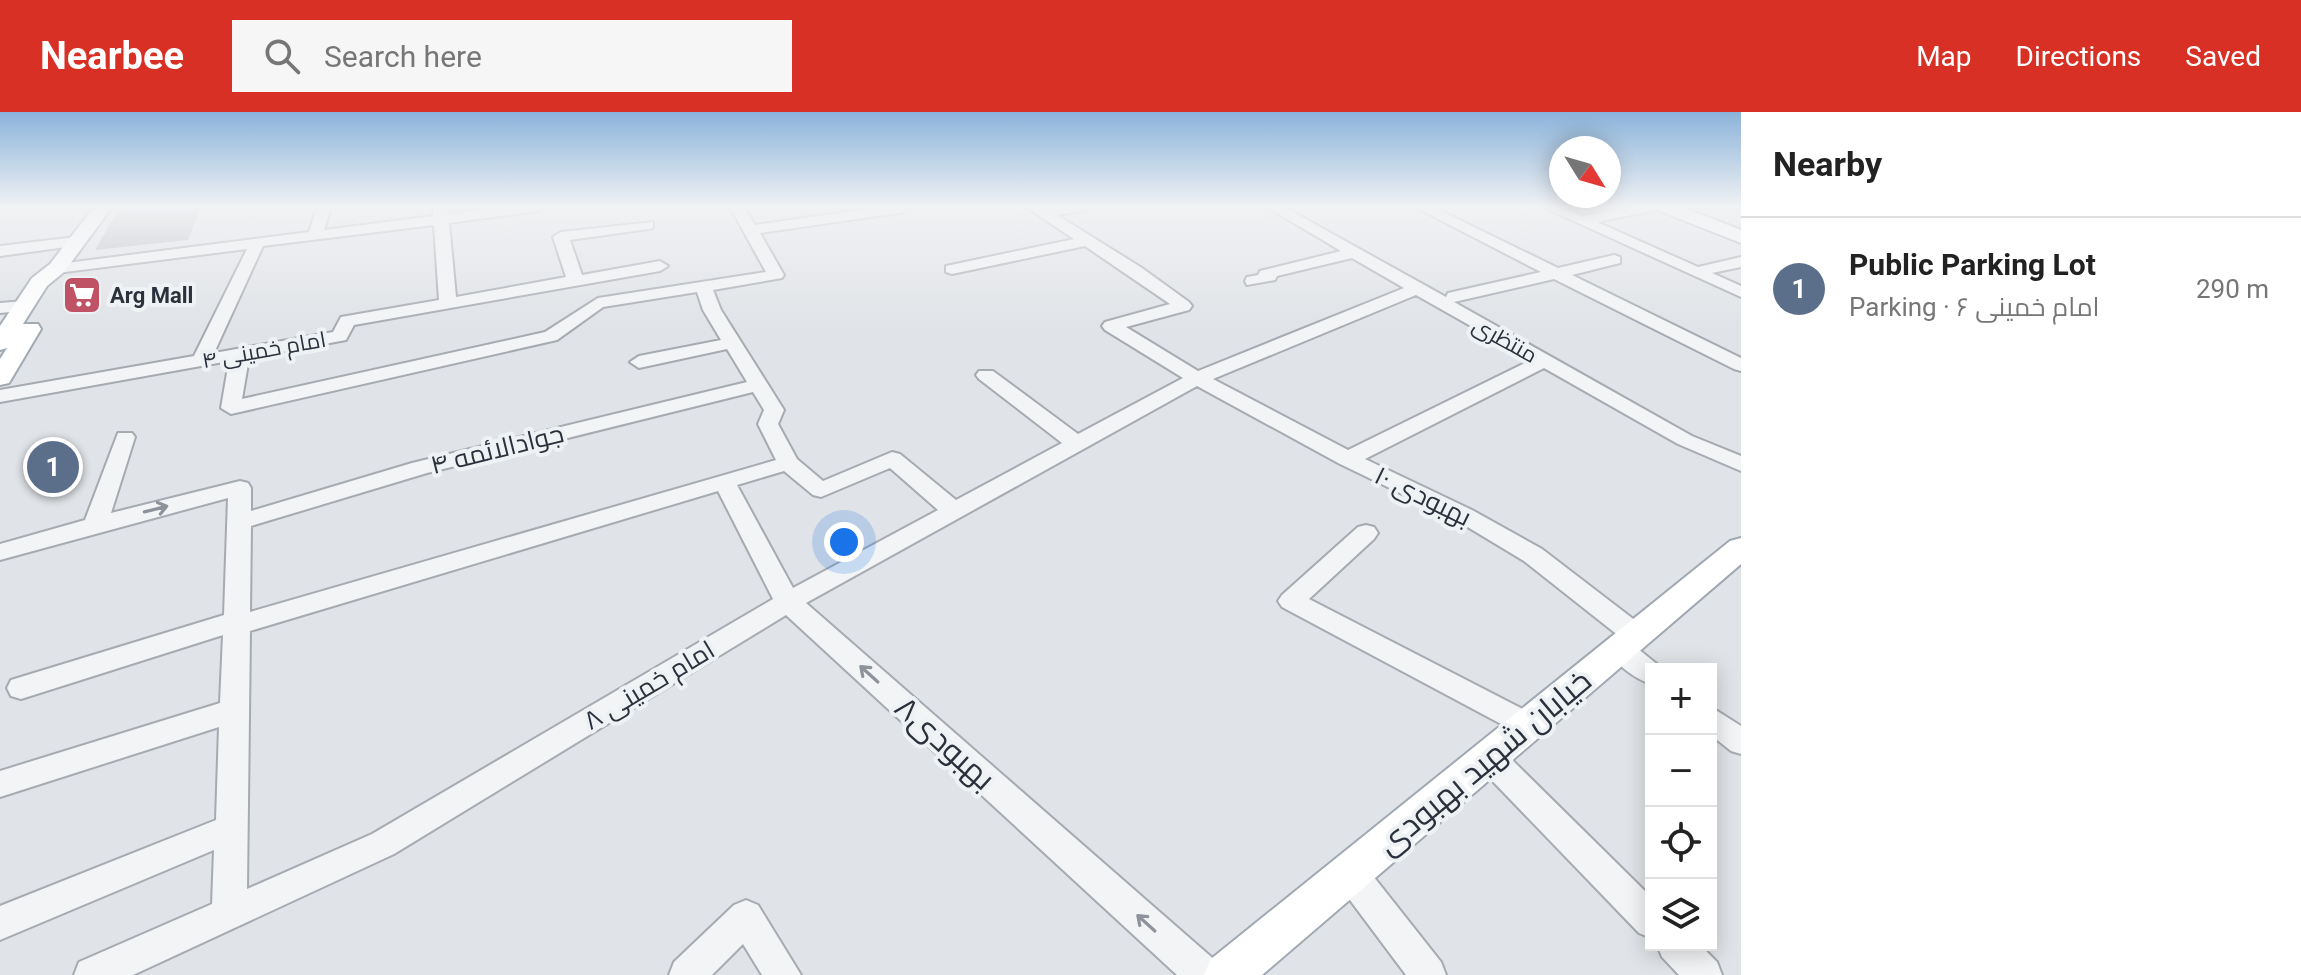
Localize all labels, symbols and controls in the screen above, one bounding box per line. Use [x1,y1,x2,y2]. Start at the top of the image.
search box [232,20,792,92]
text: Nearbee [40,34,184,78]
icon: search [260,34,304,78]
text: Search here [324,39,482,74]
text: Map [1916,40,1972,73]
text: Directions [2016,40,2141,73]
text: Saved [2185,40,2261,73]
north arrow [1549,136,1621,208]
text: Nearby [1773,144,1882,184]
text: Public Parking Lot [1849,247,2096,282]
supermarket icon: Arg Mall [61,274,103,316]
text: 1 [1792,274,1806,304]
text: 290 m [2196,274,2269,304]
place label: Arg Mall [110,283,193,308]
text: Parking · امام خمینی ۶ [1849,292,2100,322]
street label: منتظری [1468,312,1542,368]
street label: امام خمینی ۴ [200,327,328,376]
street label: جوادالائمه ۴ [427,418,567,480]
pin: 1 [27,437,79,497]
street label: بهبودی ۱۰ [1369,460,1476,533]
one-way arrow [143,501,169,516]
your location [824,522,864,562]
street label: امام خمینی ۸ [578,634,721,738]
street label: خیابان شهید بهبودی [1369,661,1599,863]
map controls [1645,663,1717,951]
button: + [1645,663,1717,735]
one-way arrow [860,666,880,684]
street label: بهبودی۸ [887,688,1003,798]
button: − [1645,735,1717,807]
button: locate [1645,807,1717,879]
button: layers [1645,879,1717,951]
one-way arrow [1137,914,1157,932]

